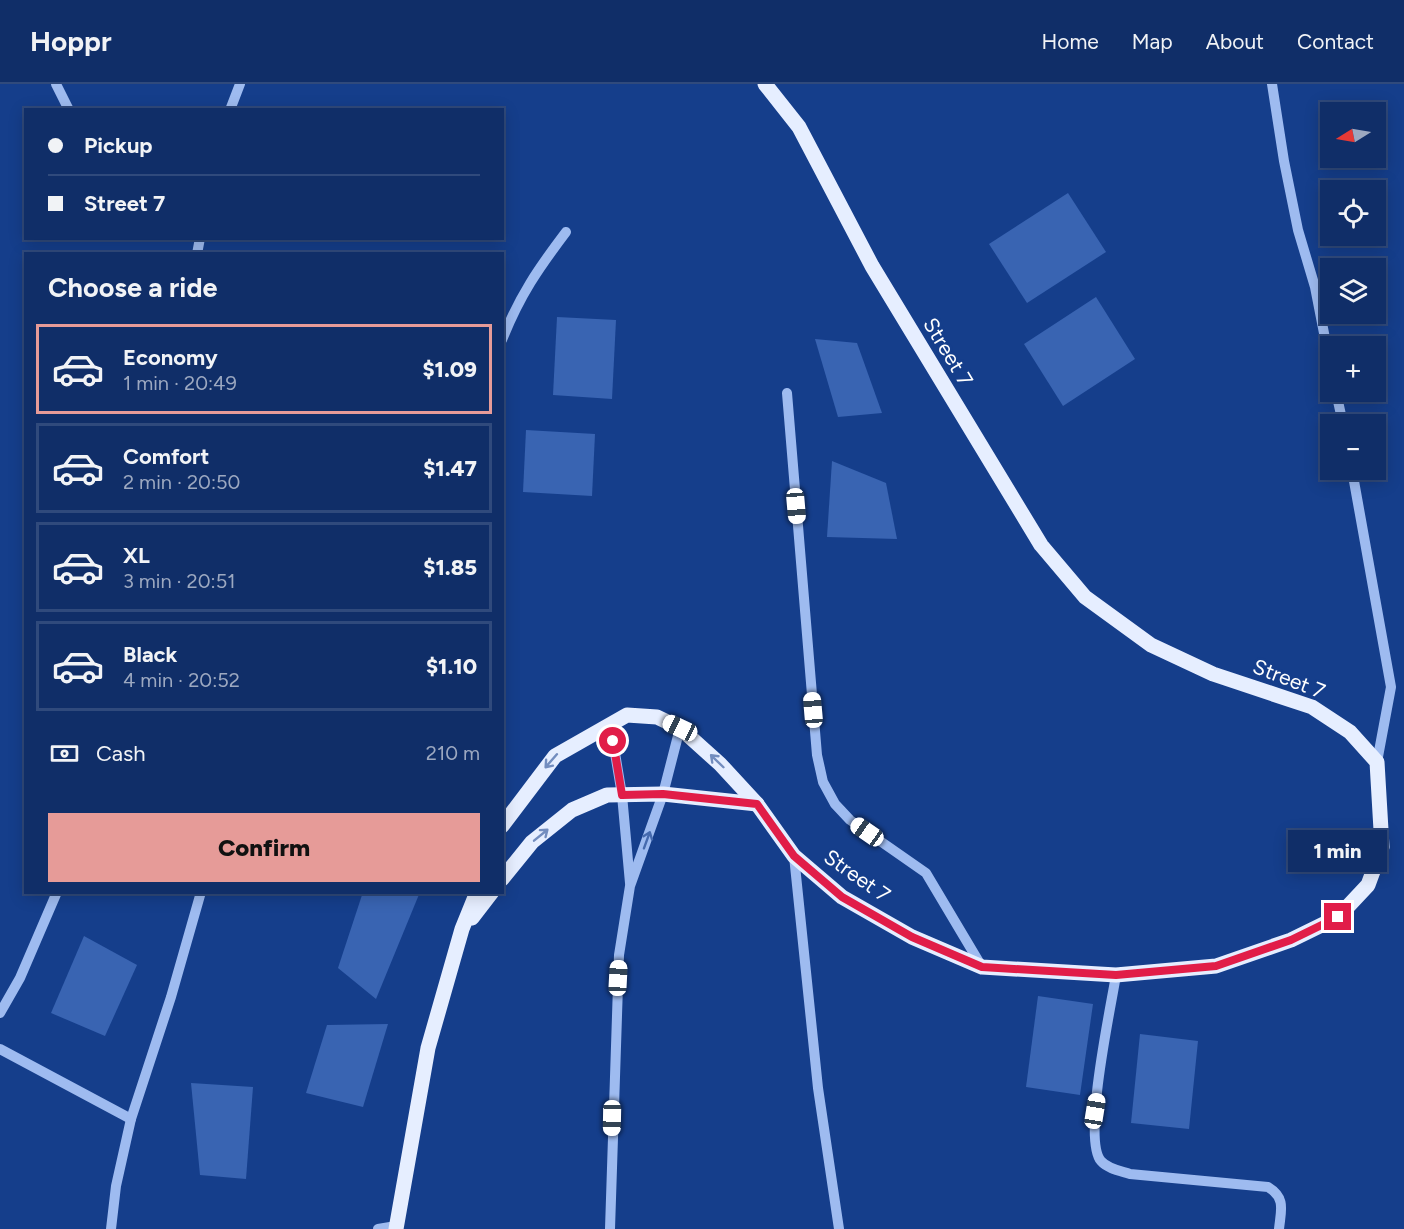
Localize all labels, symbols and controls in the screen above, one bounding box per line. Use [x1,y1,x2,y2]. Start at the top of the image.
text: Hoppr [30,24,112,58]
text: Home [1042,29,1099,54]
text: Map [1132,29,1173,54]
text: About [1206,29,1264,54]
text: Contact [1297,29,1374,54]
north arrow [1320,102,1386,168]
map controls [1320,102,1386,480]
text: Pickup [84,132,153,159]
button: locate [1320,180,1386,246]
text: Street 7 [84,190,165,217]
button: layers [1320,258,1386,324]
text: Choose a ride [48,271,217,304]
street label: Street 7 [918,313,979,390]
button: + [1320,336,1386,402]
icon: car [51,342,105,396]
text: Economy [123,344,218,371]
text: $1.09 [422,356,477,383]
text: 1 min · 20:49 [123,371,237,395]
button: − [1320,414,1386,480]
icon: car [51,441,105,495]
text: Comfort [123,443,209,470]
text: $1.47 [423,455,477,482]
text: 2 min · 20:50 [123,470,240,494]
car [785,487,807,525]
icon: car [51,540,105,594]
text: XL [123,542,150,569]
text: $1.85 [423,554,477,581]
text: 3 min · 20:51 [123,569,235,593]
icon: car [51,639,105,693]
text: Black [123,641,177,668]
text: $1.10 [426,653,477,680]
street label: Street 7 [1250,653,1329,704]
text: 4 min · 20:52 [123,668,240,692]
car [802,691,824,729]
car [660,712,700,744]
route start [599,727,626,754]
icon: cash [48,737,81,770]
text: Cash [96,740,146,767]
text: 210 m [426,741,480,765]
one-way arrow [544,754,558,769]
one-way arrow [710,754,725,768]
button: Confirm [48,813,480,882]
car [847,814,887,850]
one-way arrow [533,829,549,842]
callout: 1 min [1288,830,1388,872]
one-way arrow [642,831,653,850]
text: 1 min [1314,839,1361,863]
street label: Street 7 [819,844,895,907]
route end [1324,903,1351,930]
car [608,960,628,996]
car [1083,1092,1107,1130]
car [603,1100,621,1136]

